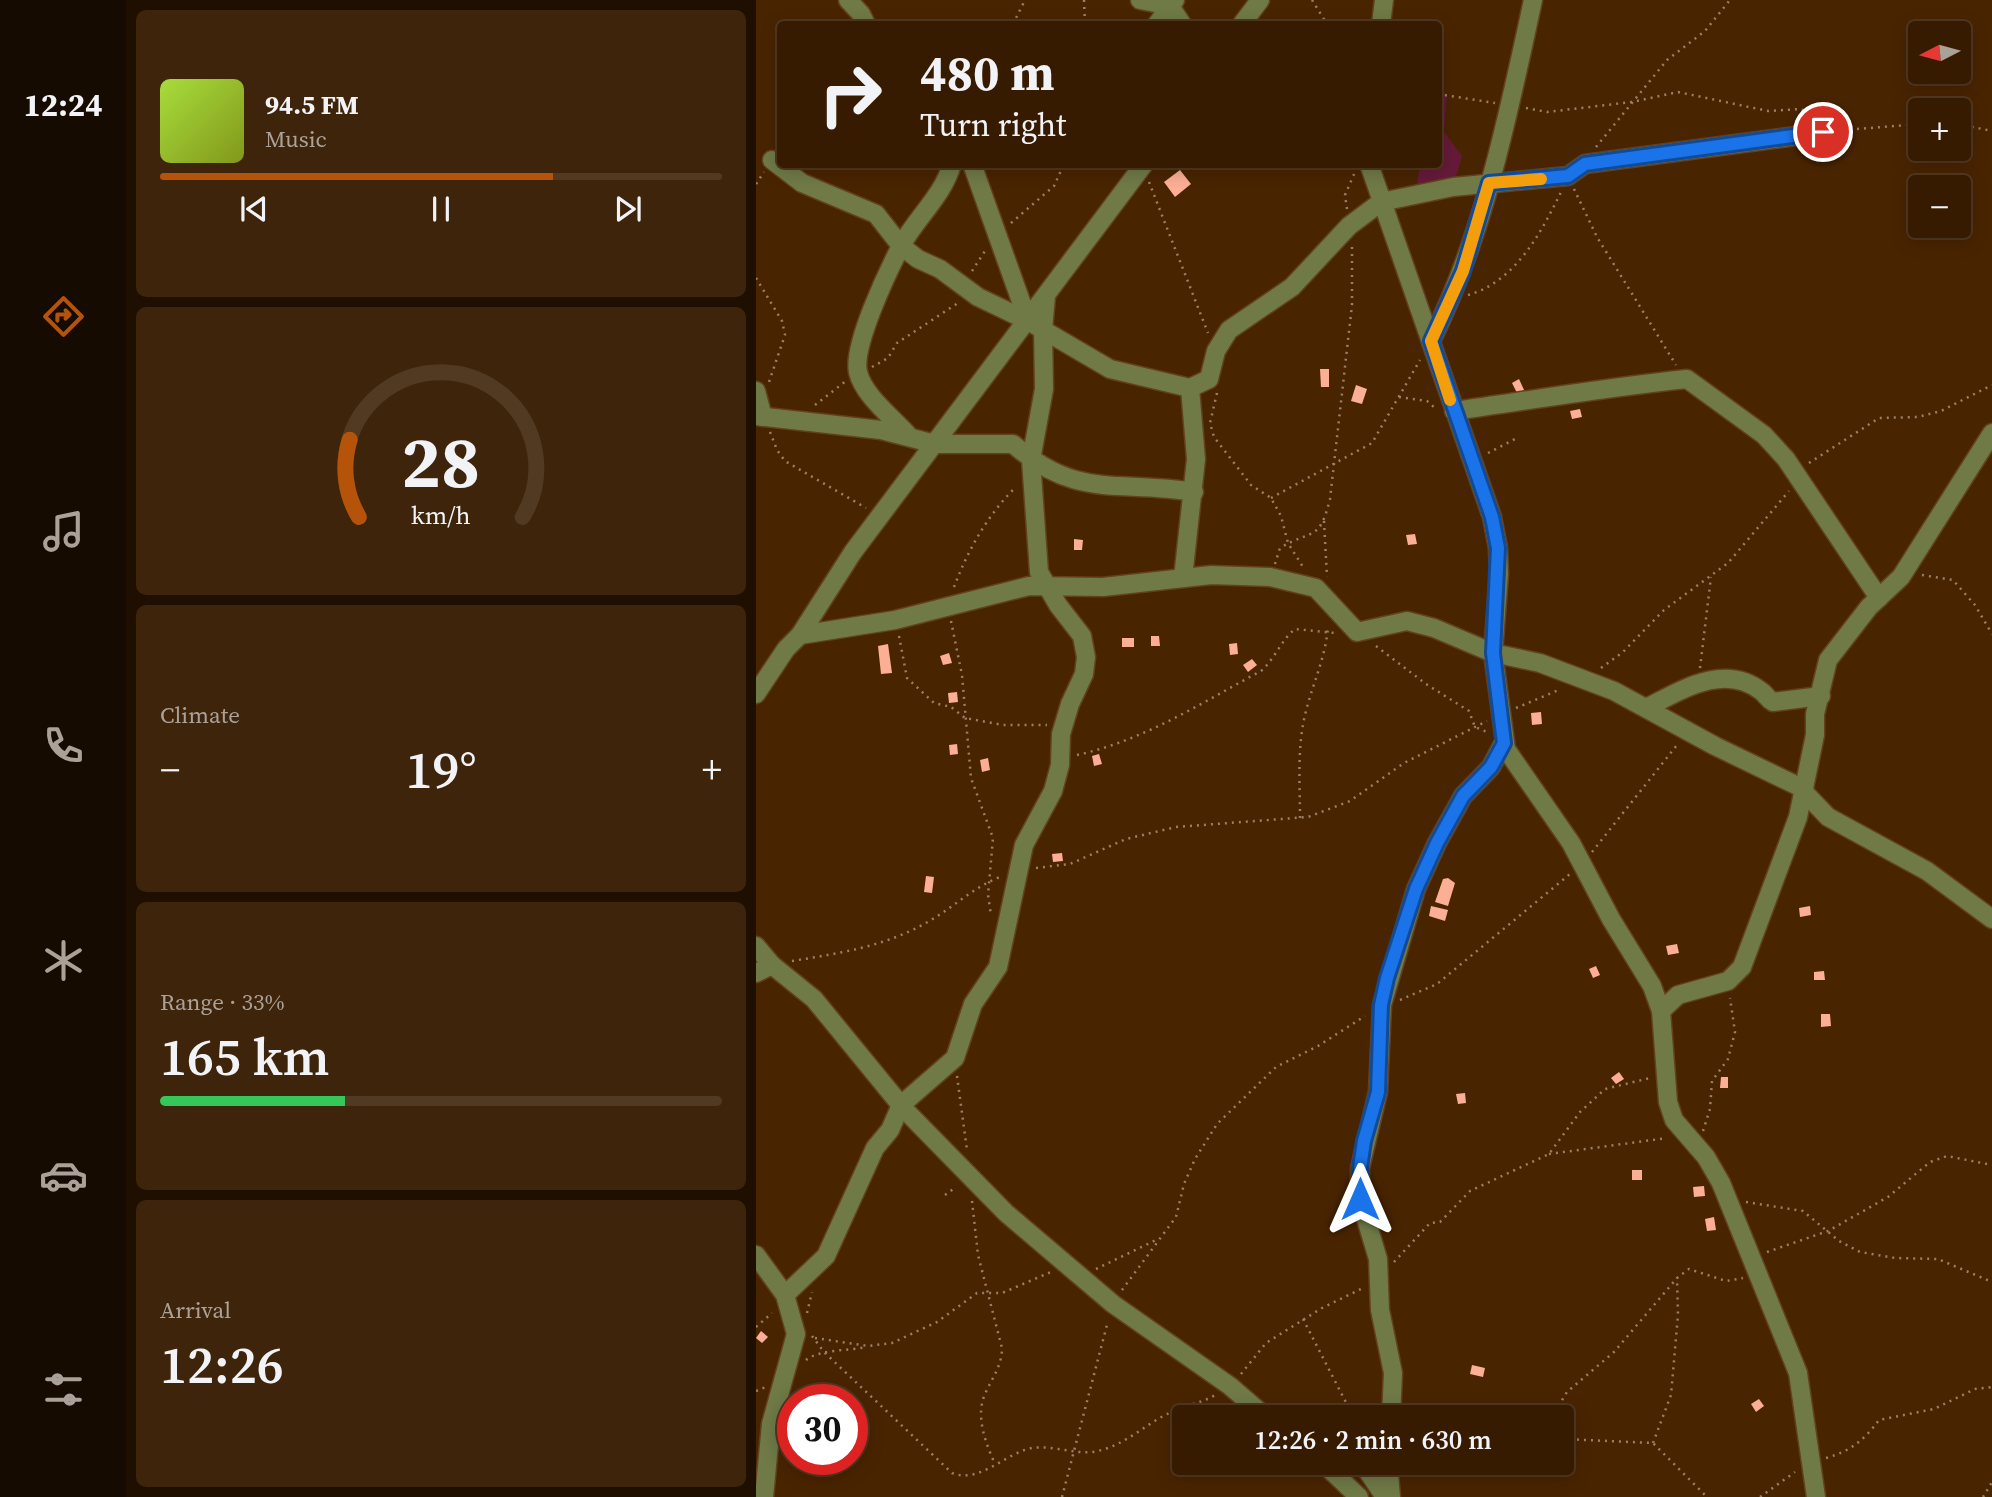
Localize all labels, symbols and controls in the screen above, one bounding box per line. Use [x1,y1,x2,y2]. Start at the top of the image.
north arrow [1908,21,1970,84]
map controls [1908,21,1971,238]
text: 480 m [920,39,1055,106]
icon: right [805,49,896,140]
text: 12:24 [24,83,102,127]
text: 94.5 FM [265,87,359,123]
button: + [1908,98,1971,161]
pin [1793,102,1853,162]
text: Turn right [920,103,1066,147]
icon: arrive [1804,113,1842,151]
text: Music [265,123,327,155]
button: − [1908,175,1971,238]
icon: previous [235,190,273,228]
icon: pause [422,190,460,228]
icon: next [609,190,647,228]
icon: directions [39,292,88,341]
text: 28 [402,413,480,512]
text: km/h [411,498,471,532]
icon: music [39,507,88,556]
text: Climate [160,699,240,731]
icon: phone [39,721,88,770]
text: 19° [405,734,477,805]
text: − [160,744,180,796]
text: + [702,744,722,796]
icon: climate [39,936,88,985]
text: Range · 33% [160,986,285,1018]
text: 165 km [160,1021,329,1092]
icon: car [39,1151,88,1200]
position arrow [1323,1162,1397,1236]
text: Arrival [160,1294,231,1326]
text: 12:26 [160,1329,284,1400]
icon: filters [39,1365,88,1414]
speed limit sign: 30 [777,1384,868,1475]
text: 12:26 · 2 min · 630 m [1254,1422,1492,1458]

